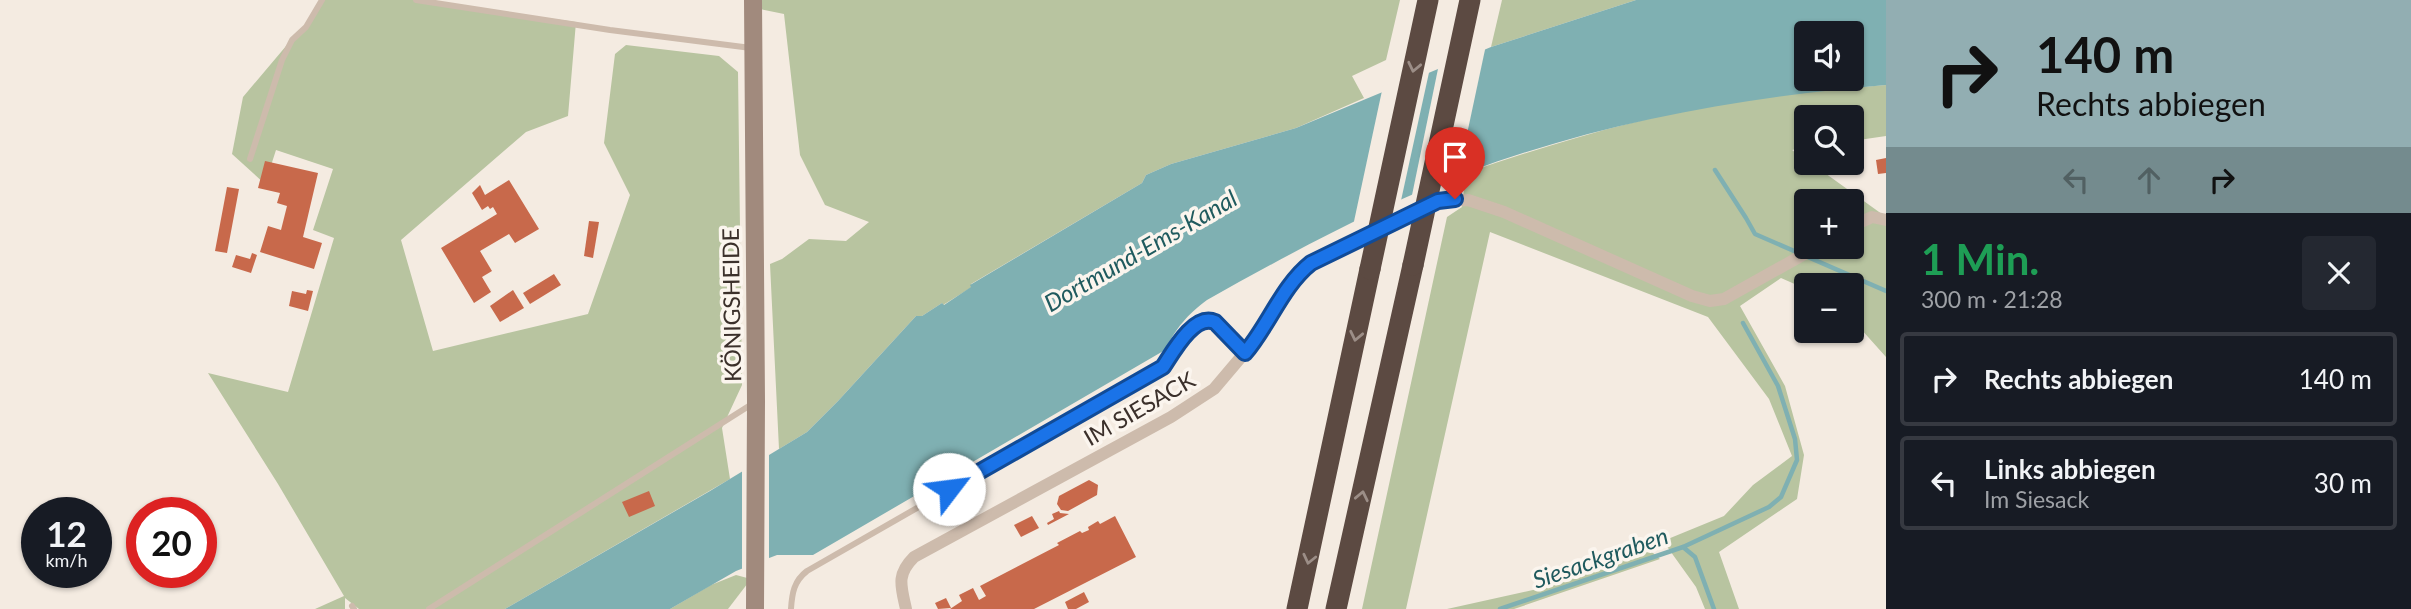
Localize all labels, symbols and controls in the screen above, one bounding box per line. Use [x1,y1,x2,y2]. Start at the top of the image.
map controls [1794,21,1864,343]
button: sound [1794,21,1864,91]
text: 140 m [2036,25,2174,83]
icon: right [1921,28,2012,119]
one-way arrow [1407,61,1422,73]
text: Rechts abbiegen [2036,84,2266,123]
button: search [1794,105,1864,175]
pin [1425,127,1485,199]
icon: arrive [1436,138,1474,176]
icon: left [2057,161,2095,199]
icon: ahead [2130,161,2168,199]
icon: right [2203,161,2241,199]
water label: Dortmund-Ems-Kanal [1038,183,1242,317]
button: + [1794,189,1864,259]
street label: KÖNIGSHEIDE [716,228,746,382]
text: 1 Min. [1921,234,2039,284]
button: close [2302,236,2376,310]
button: − [1794,273,1864,343]
text: 300 m · 21:28 [1921,285,2063,313]
one-way arrow [1349,330,1364,342]
icon: right [1925,360,1963,398]
text: Rechts abbiegen [1984,363,2173,395]
text: 140 m [2299,363,2372,395]
street label: IM SIESACK [1078,365,1200,451]
position arrow [912,452,986,526]
text: Links abbiegen [1984,453,2156,485]
icon: left [1925,464,1963,502]
text: 30 m [2314,467,2372,499]
text: Im Siesack [1984,485,2089,513]
one-way arrow [1353,490,1368,502]
speed limit sign: 20 [126,497,217,588]
text: 12 [46,512,87,554]
water label: Siesackgraben [1528,520,1672,594]
text: km/h [45,549,88,571]
one-way arrow [1303,553,1317,565]

